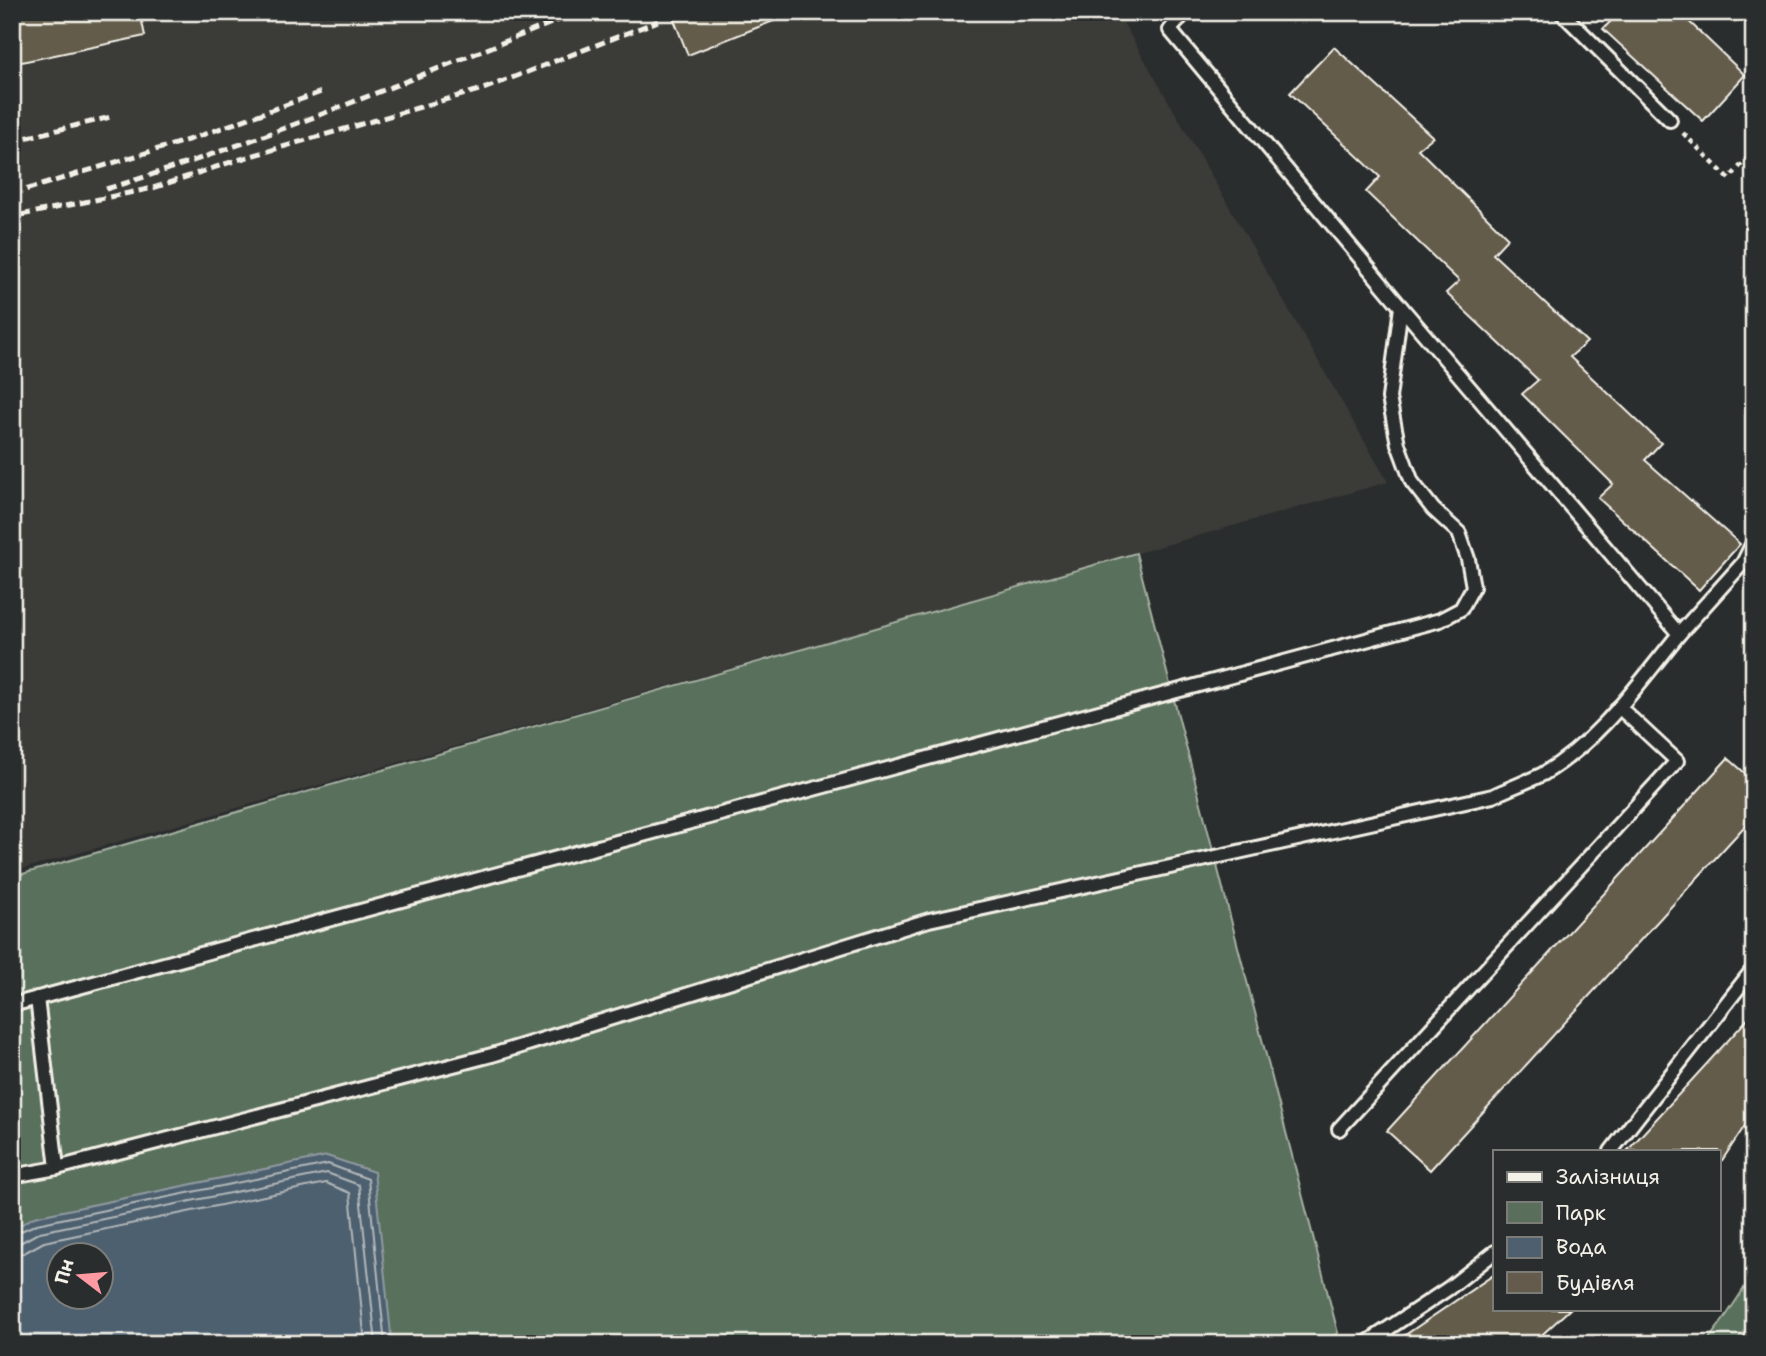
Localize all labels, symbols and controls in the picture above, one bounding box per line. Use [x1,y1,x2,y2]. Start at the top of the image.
legend [1493,1150,1720,1310]
text: Залізниця [1556,1163,1660,1191]
text: Парк [1556,1199,1606,1227]
text: Вода [1556,1233,1606,1261]
north arrow [46,1240,116,1310]
text: Пн [49,1256,80,1287]
text: Будівля [1556,1269,1635,1297]

